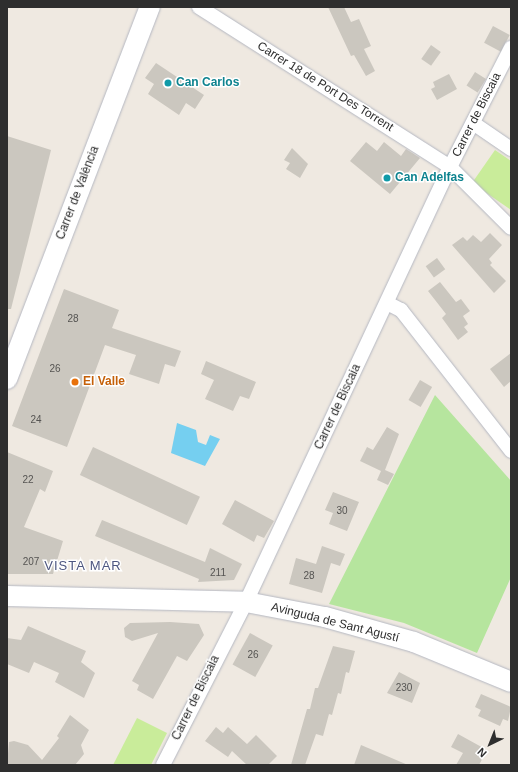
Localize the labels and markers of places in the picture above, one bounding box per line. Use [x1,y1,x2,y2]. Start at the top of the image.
place label: Can Carlos [176,76,239,90]
marker: Can Carlos [163,78,173,88]
place label: Can Adelfas [395,171,464,185]
marker: Can Adelfas [382,173,392,183]
place label: El Valle [83,375,125,389]
marker: El Valle [70,377,80,387]

